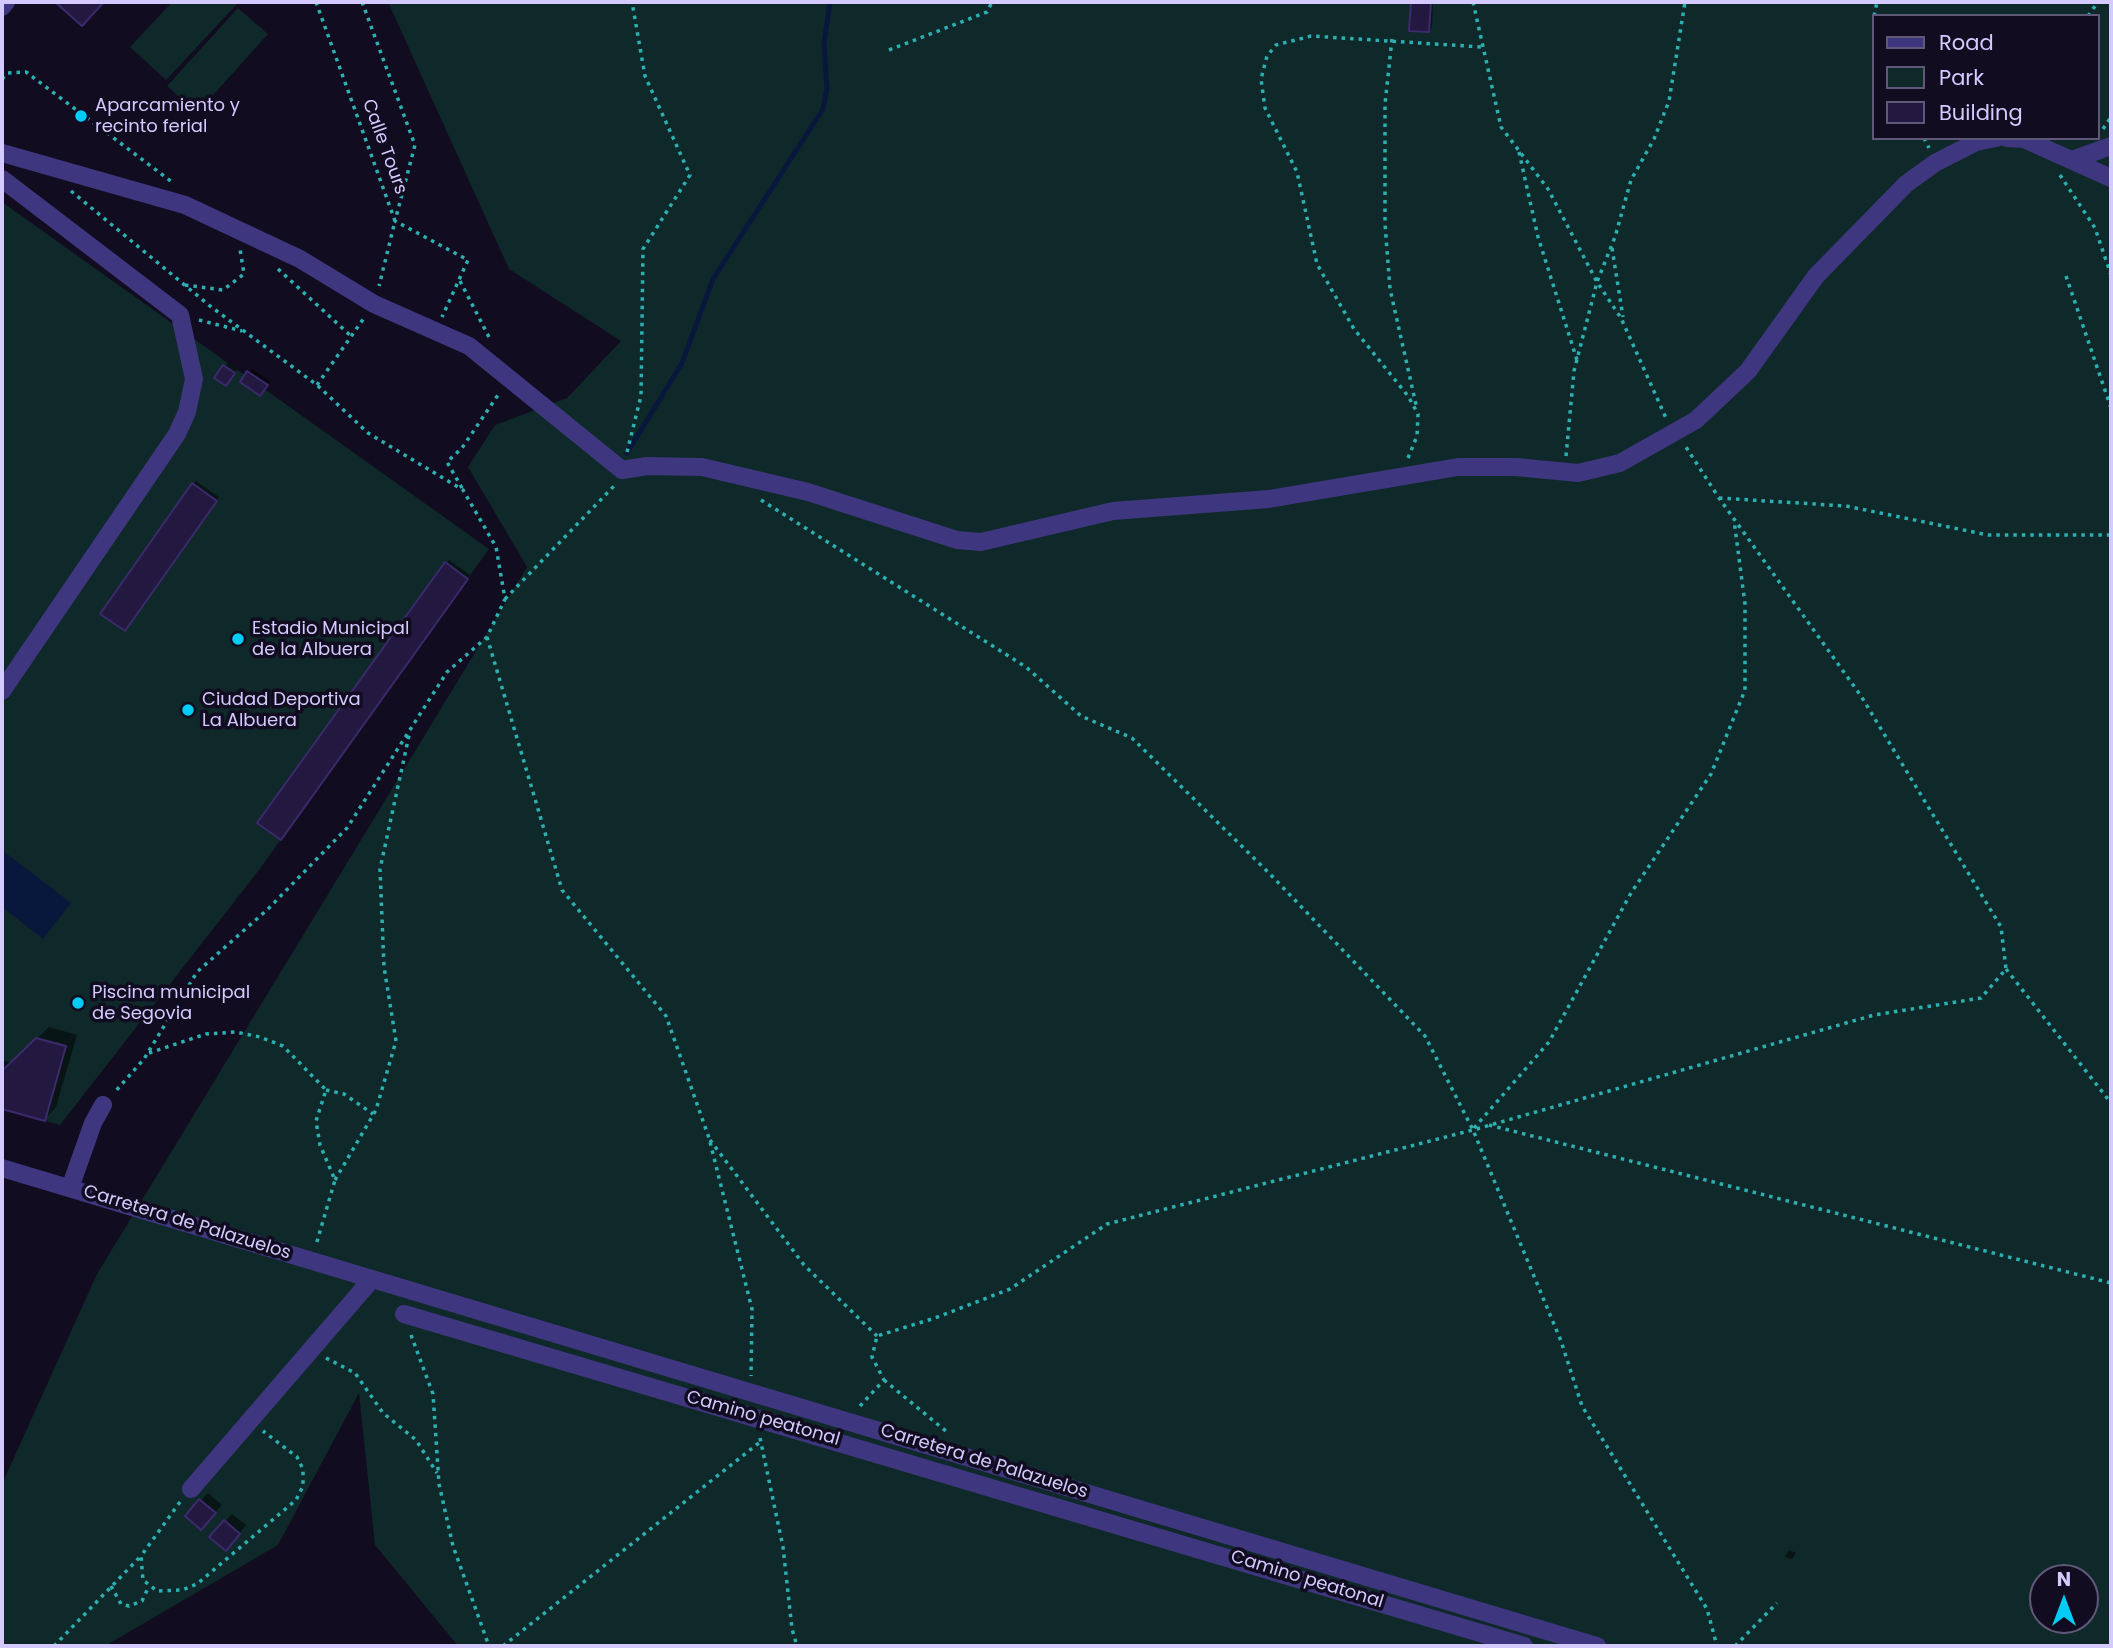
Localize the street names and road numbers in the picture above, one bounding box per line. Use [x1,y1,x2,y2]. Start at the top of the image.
street label: Calle Tours [357,96,411,198]
street label: Carretera de Palazuelos [81,1181,293,1265]
street label: Camino peatonal [684,1387,842,1451]
street label: Carretera de Palazuelos [878,1420,1090,1504]
street label: Camino peatonal [1228,1546,1386,1614]

